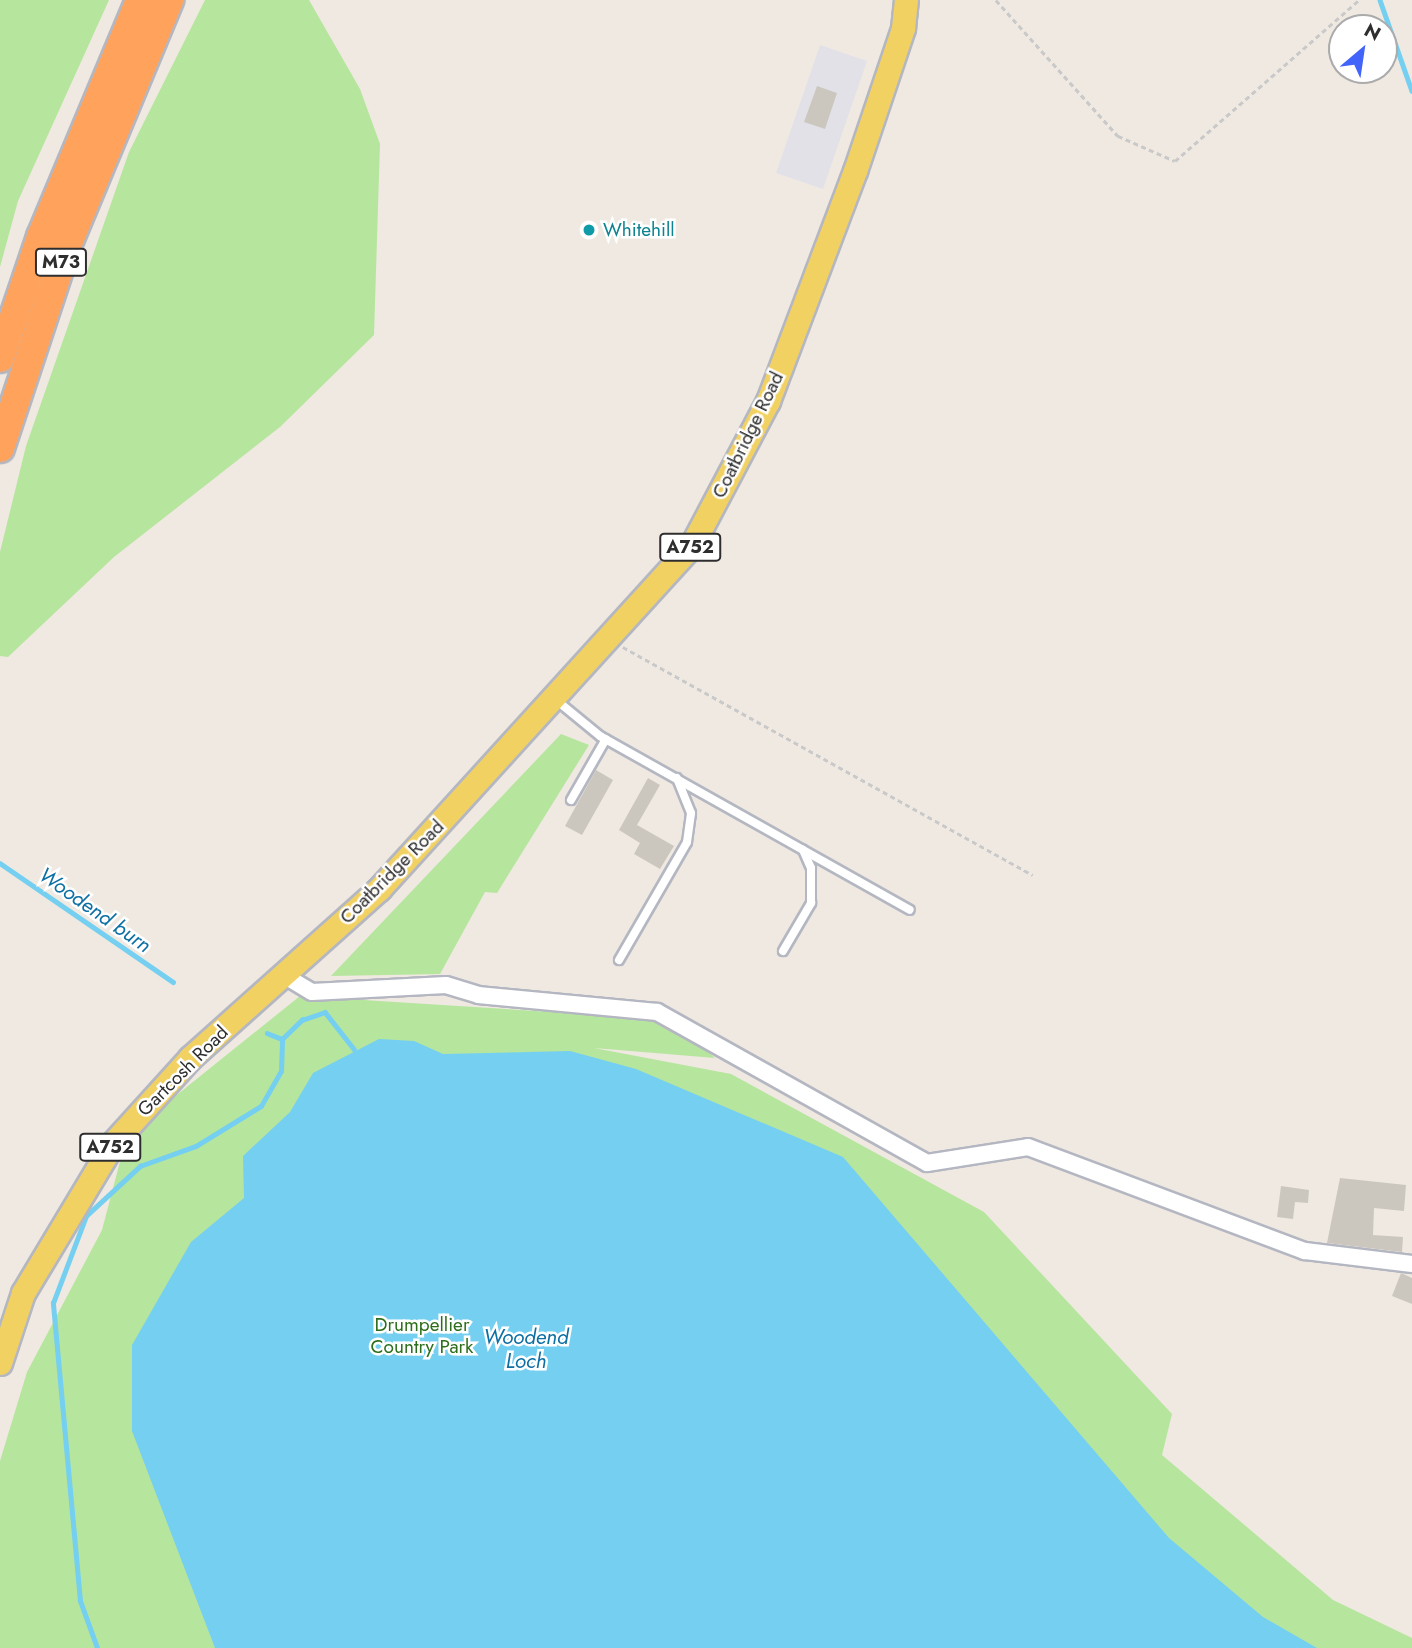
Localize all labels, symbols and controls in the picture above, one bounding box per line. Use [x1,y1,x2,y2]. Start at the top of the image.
north arrow [1328,14,1398,84]
text: N [1359,16,1386,47]
place label: Whitehill [603,219,675,241]
marker: Whitehill [581,222,597,238]
road number: M73 [35,248,87,276]
street label: Coatbridge Road [708,368,788,502]
road number: A752 [658,532,722,562]
street label: Coatbridge Road [335,815,449,929]
water label: Woodend burn [34,862,156,958]
street label: Gartcosh Road [133,1021,233,1121]
road number: A752 [78,1132,142,1162]
park label: Drumpellier Country Park [371,1314,473,1358]
water label: Woodend Loch [483,1324,569,1374]

